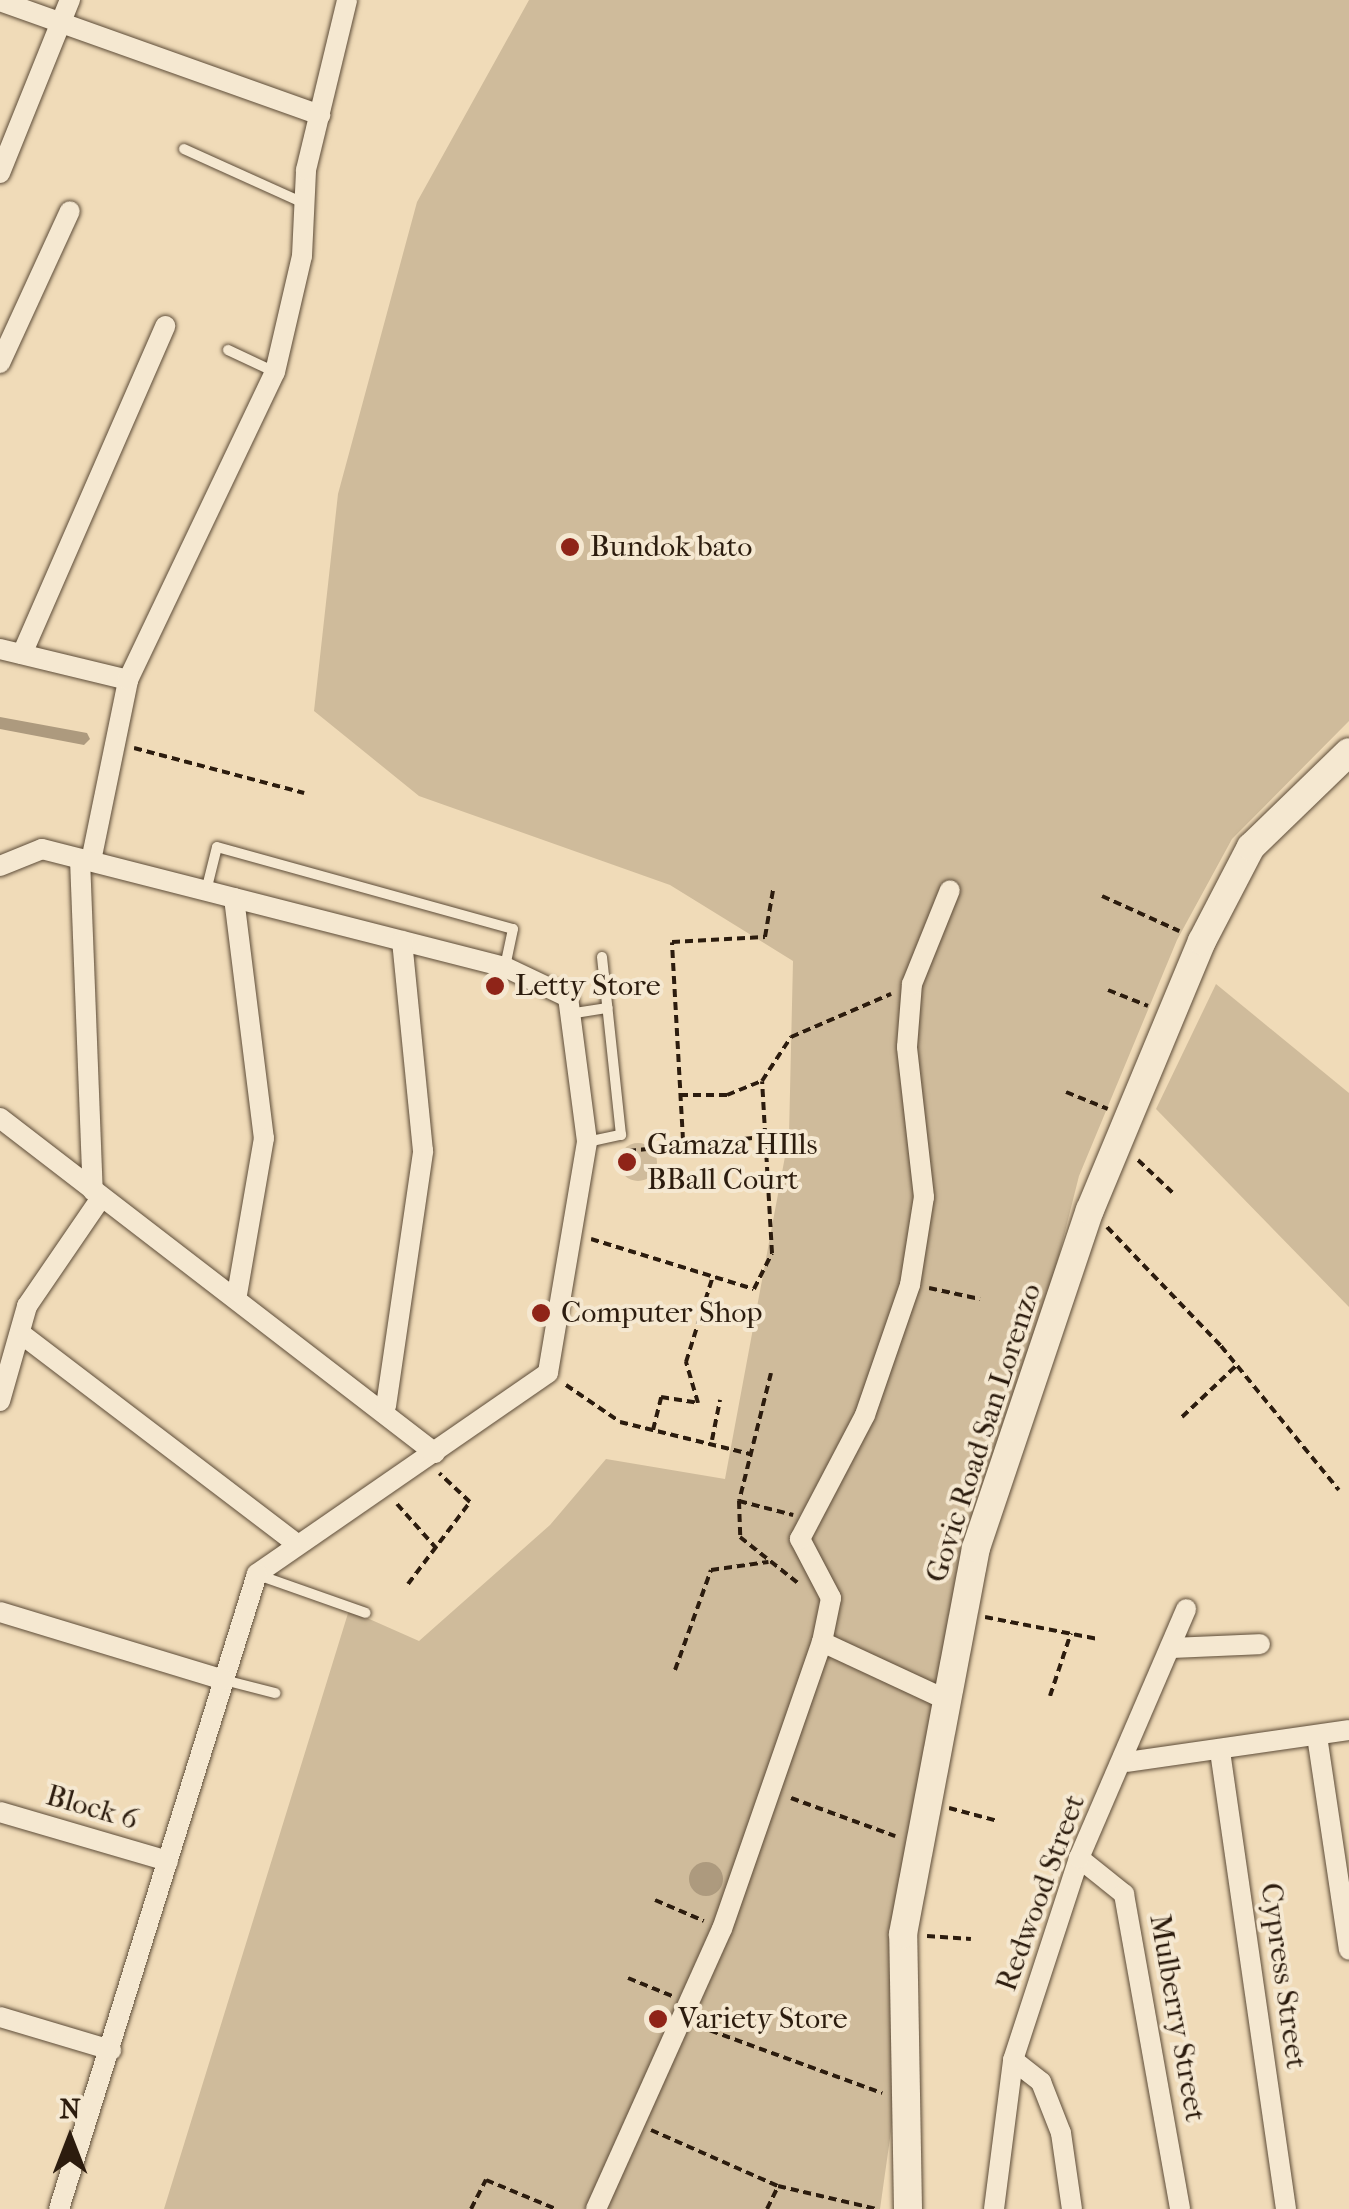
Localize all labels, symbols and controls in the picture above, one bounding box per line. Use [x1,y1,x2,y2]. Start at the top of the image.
place label: Bundok bato [590,529,753,565]
marker: Bundok bato [559,536,581,558]
place label: Letty Store [515,968,661,1004]
marker: Letty Store [484,975,506,997]
place label: Gamaza HIlls BBall Court [647,1127,818,1198]
marker: Gamaza HIlls BBall Court [616,1151,638,1173]
street label: Govic Road San Lorenzo [919,1279,1049,1587]
place label: Computer Shop [561,1295,763,1331]
marker: Computer Shop [530,1302,552,1324]
street label: Block 6 [42,1778,142,1838]
street label: Redwood Street [989,1790,1093,1996]
street label: Cypress Street [1252,1881,1314,2071]
street label: Mulberry Street [1141,1912,1213,2124]
place label: Variety Store [678,2001,847,2037]
marker: Variety Store [647,2008,669,2030]
north arrow [20,2089,120,2189]
text: N [59,2092,81,2125]

